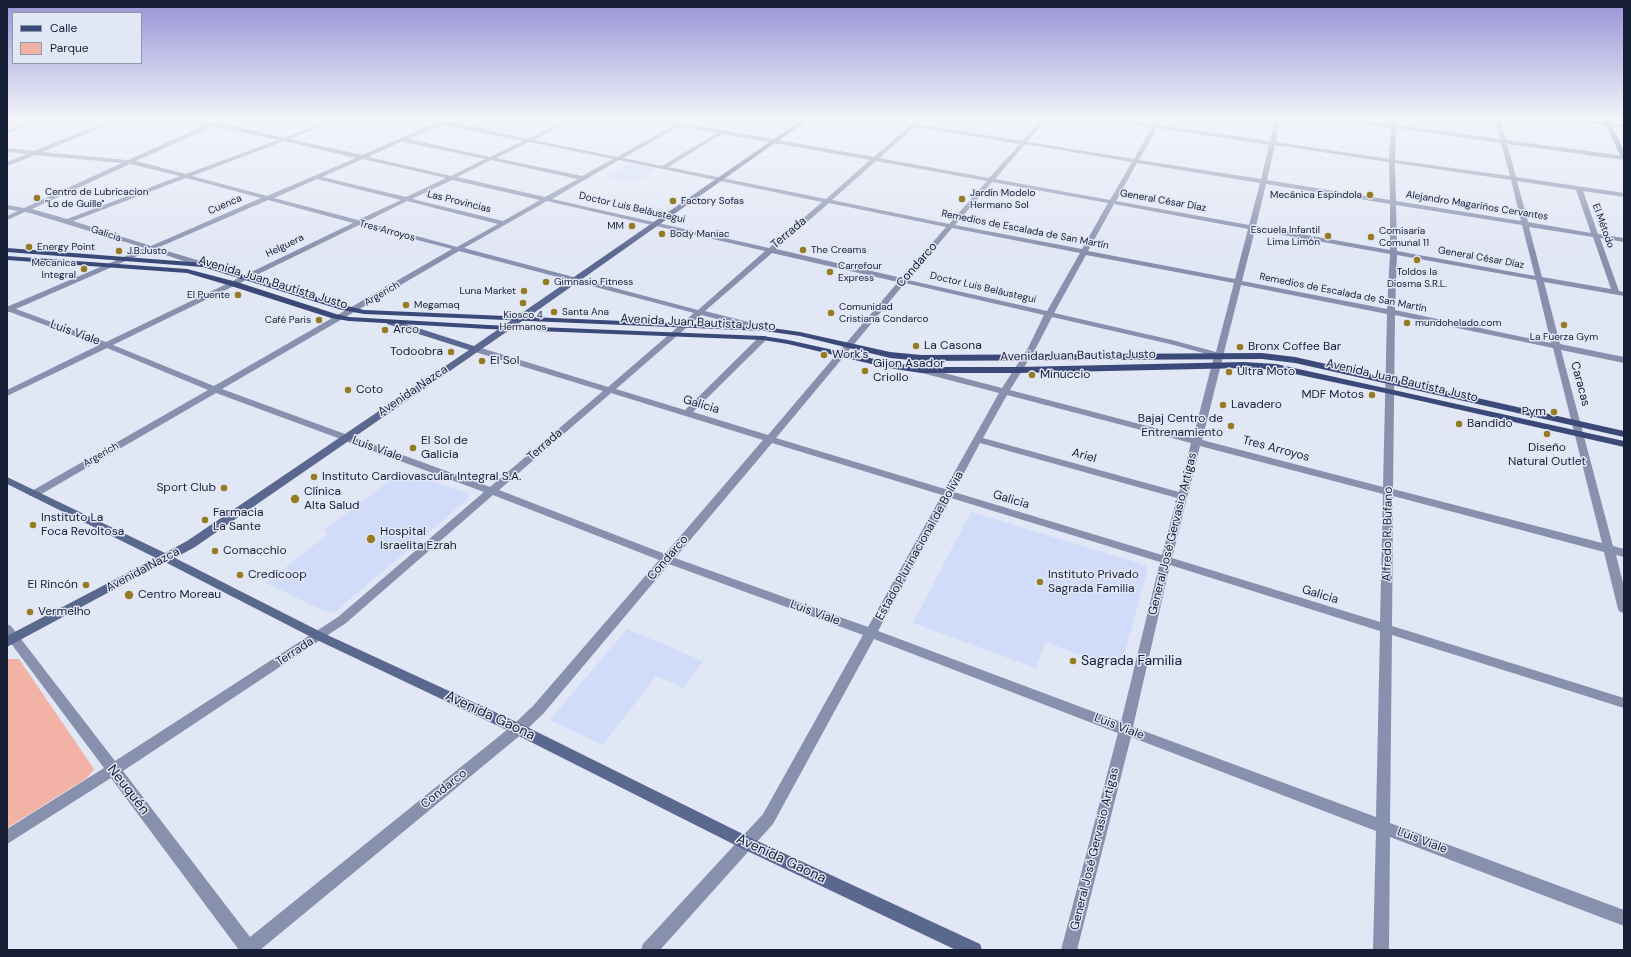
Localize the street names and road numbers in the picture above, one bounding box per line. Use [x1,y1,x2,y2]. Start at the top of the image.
street label: General César Díaz [1119,187,1207,215]
street label: Las Provincias [426,188,492,216]
street label: Alejandro Magariños Cervantes [1405,189,1549,223]
street label: Doctor Luis Beláustegui [578,190,686,226]
street label: Cuenca [206,193,244,217]
street label: El Método [1589,202,1617,250]
street label: Remedios de Escalada de San Martín [940,208,1110,252]
street label: Terrada [768,214,810,252]
street label: Tres Arroyos [358,218,416,244]
street label: Galicia [89,223,123,245]
street label: Helguera [264,232,306,260]
street label: Condarco [894,240,940,290]
street label: General César Díaz [1437,244,1525,272]
street label: Avenida Juan Bautista Justo [197,253,349,313]
street label: Doctor Luis Beláustegui [929,270,1037,306]
street label: Remedios de Escalada de San Martín [1258,271,1428,315]
street label: Argerich [362,279,402,309]
street label: Avenida Juan Bautista Justo [620,312,776,334]
street label: Luis Viale [48,317,102,349]
street label: Avenida Juan Bautista Justo [1000,347,1156,365]
street label: Avenida Juan Bautista Justo [1325,357,1479,405]
street label: Caracas [1567,360,1593,408]
street label: Avenida Nazca [375,362,451,420]
street label: Galicia [681,393,721,417]
street label: Terrada [524,426,566,464]
street label: Luis Viale [350,433,404,465]
street label: Tres Arroyos [1241,433,1311,465]
street label: Argerich [81,440,121,470]
street label: Ariel [1070,446,1098,466]
street label: General José Gervasio Artigas [1146,451,1200,617]
street label: Estado Plurinacional de Bolivia [873,469,967,623]
street label: Alfredo R. Bufano [1380,486,1396,582]
street label: Galicia [991,488,1031,512]
street label: Condarco [645,533,691,583]
street label: Avenida Nazca [104,545,182,595]
street label: Galicia [1300,583,1340,607]
street label: Luis Viale [788,597,842,629]
street label: Terrada [273,635,317,669]
street label: Avenida Gaona [442,688,538,744]
street label: Luis Viale [1092,711,1146,743]
street label: Neuquén [103,762,153,818]
street label: Condarco [418,766,470,812]
street label: General José Gervasio Artigas [1068,766,1122,932]
street label: Luis Viale [1395,825,1449,857]
street label: Avenida Gaona [733,831,829,887]

